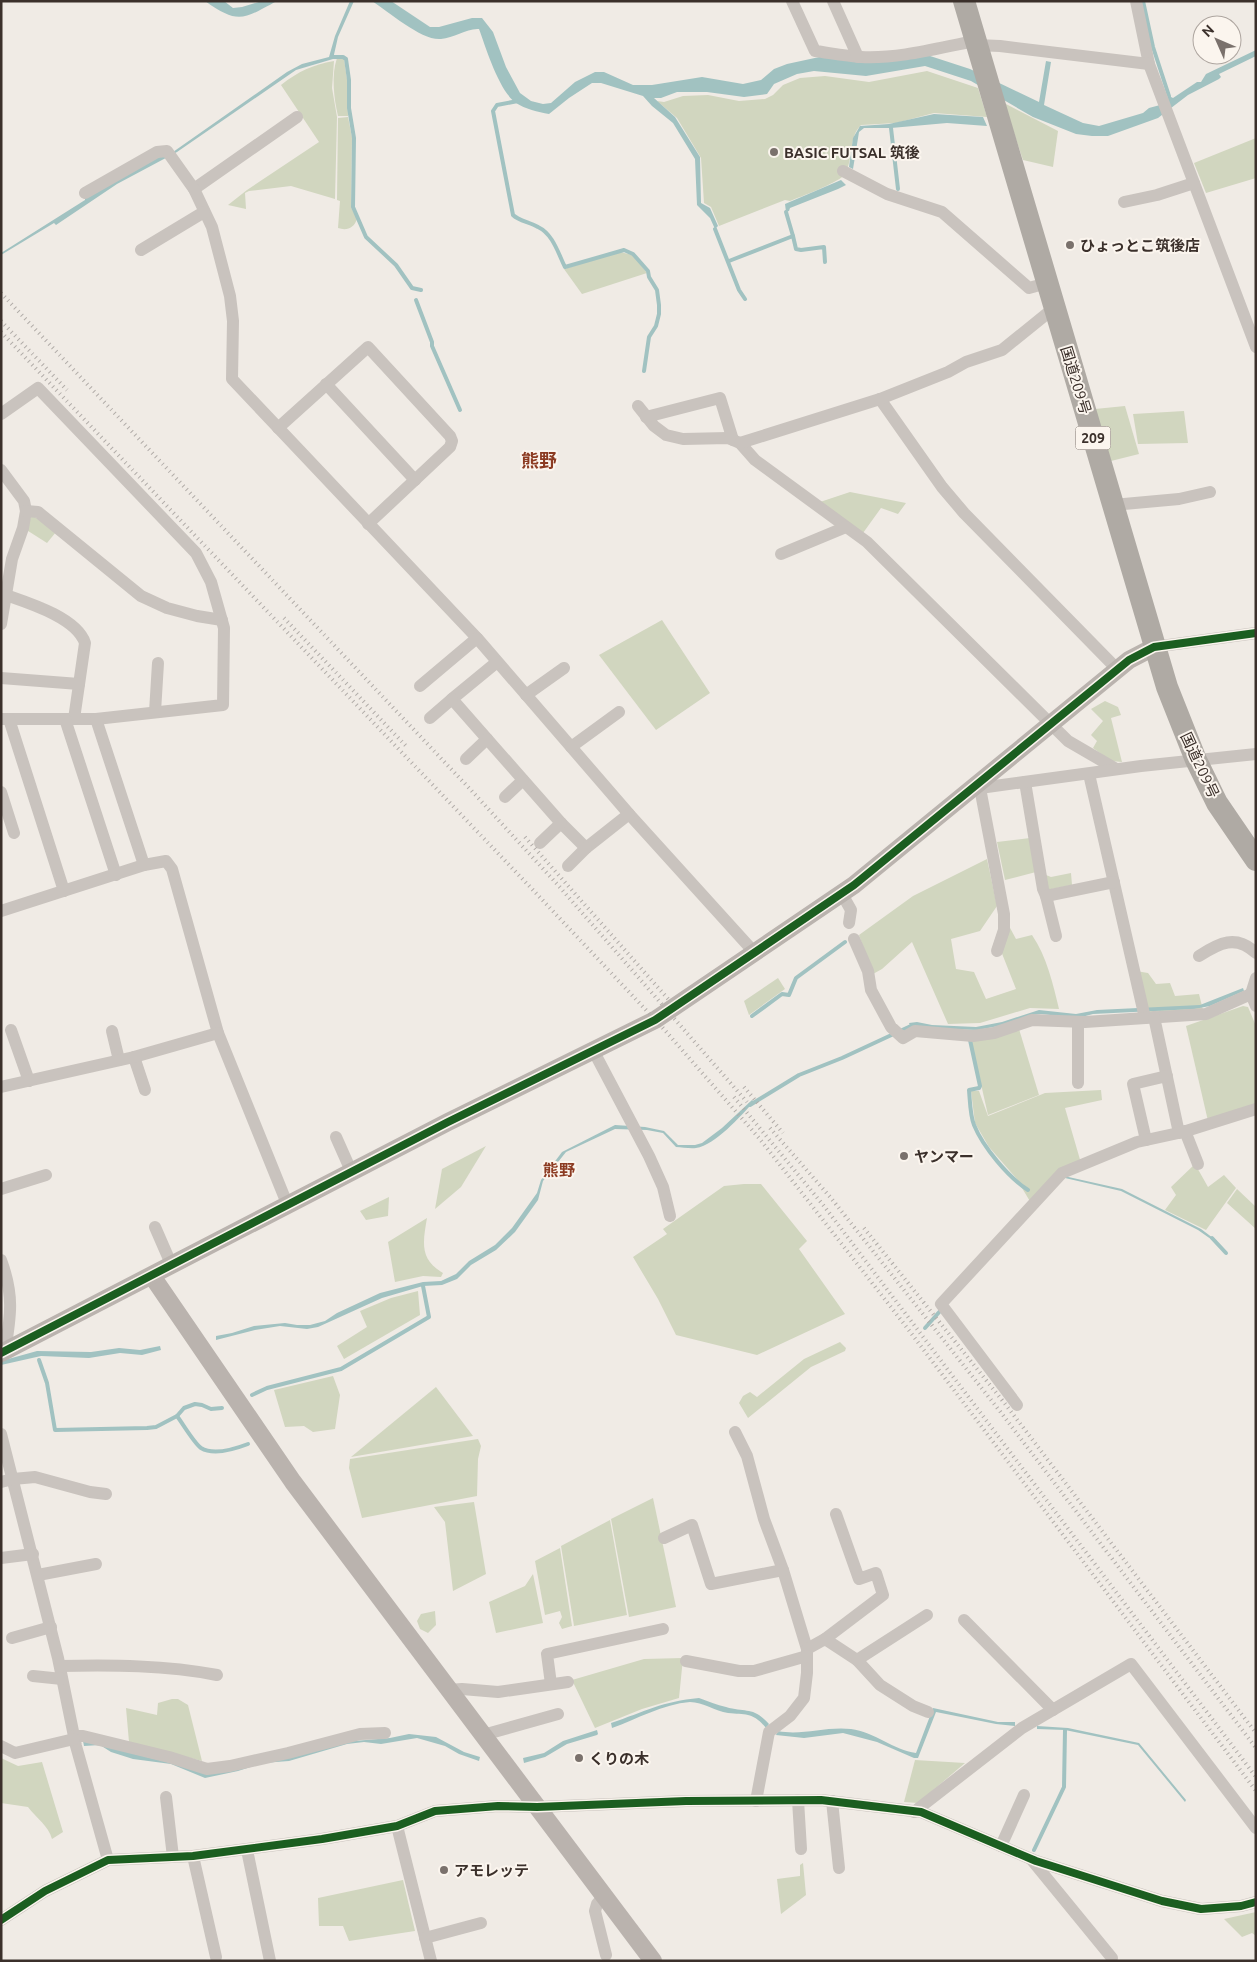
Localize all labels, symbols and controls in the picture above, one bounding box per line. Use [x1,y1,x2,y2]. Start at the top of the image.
north arrow [1192,15,1242,65]
text: N [1198,21,1217,40]
place label: BASIC FUTSAL 筑後 [784,144,920,161]
marker: BASIC FUTSAL 筑後 [768,146,780,158]
place label: ひょっとこ筑後店 [1080,237,1200,254]
marker: ひょっとこ筑後店 [1064,239,1076,251]
street label: 国道209号 [1058,344,1094,416]
road number: 209 [1076,426,1110,449]
district label: 熊野 [521,450,557,470]
street label: 国道209号 [1177,730,1223,800]
place label: ヤンマー [914,1148,974,1165]
marker: ヤンマー [898,1150,910,1162]
district label: 熊野 [543,1161,575,1179]
place label: くりの木 [589,1750,649,1767]
marker: くりの木 [573,1752,585,1764]
place label: アモレッテ [454,1862,529,1879]
marker: アモレッテ [438,1864,450,1876]

